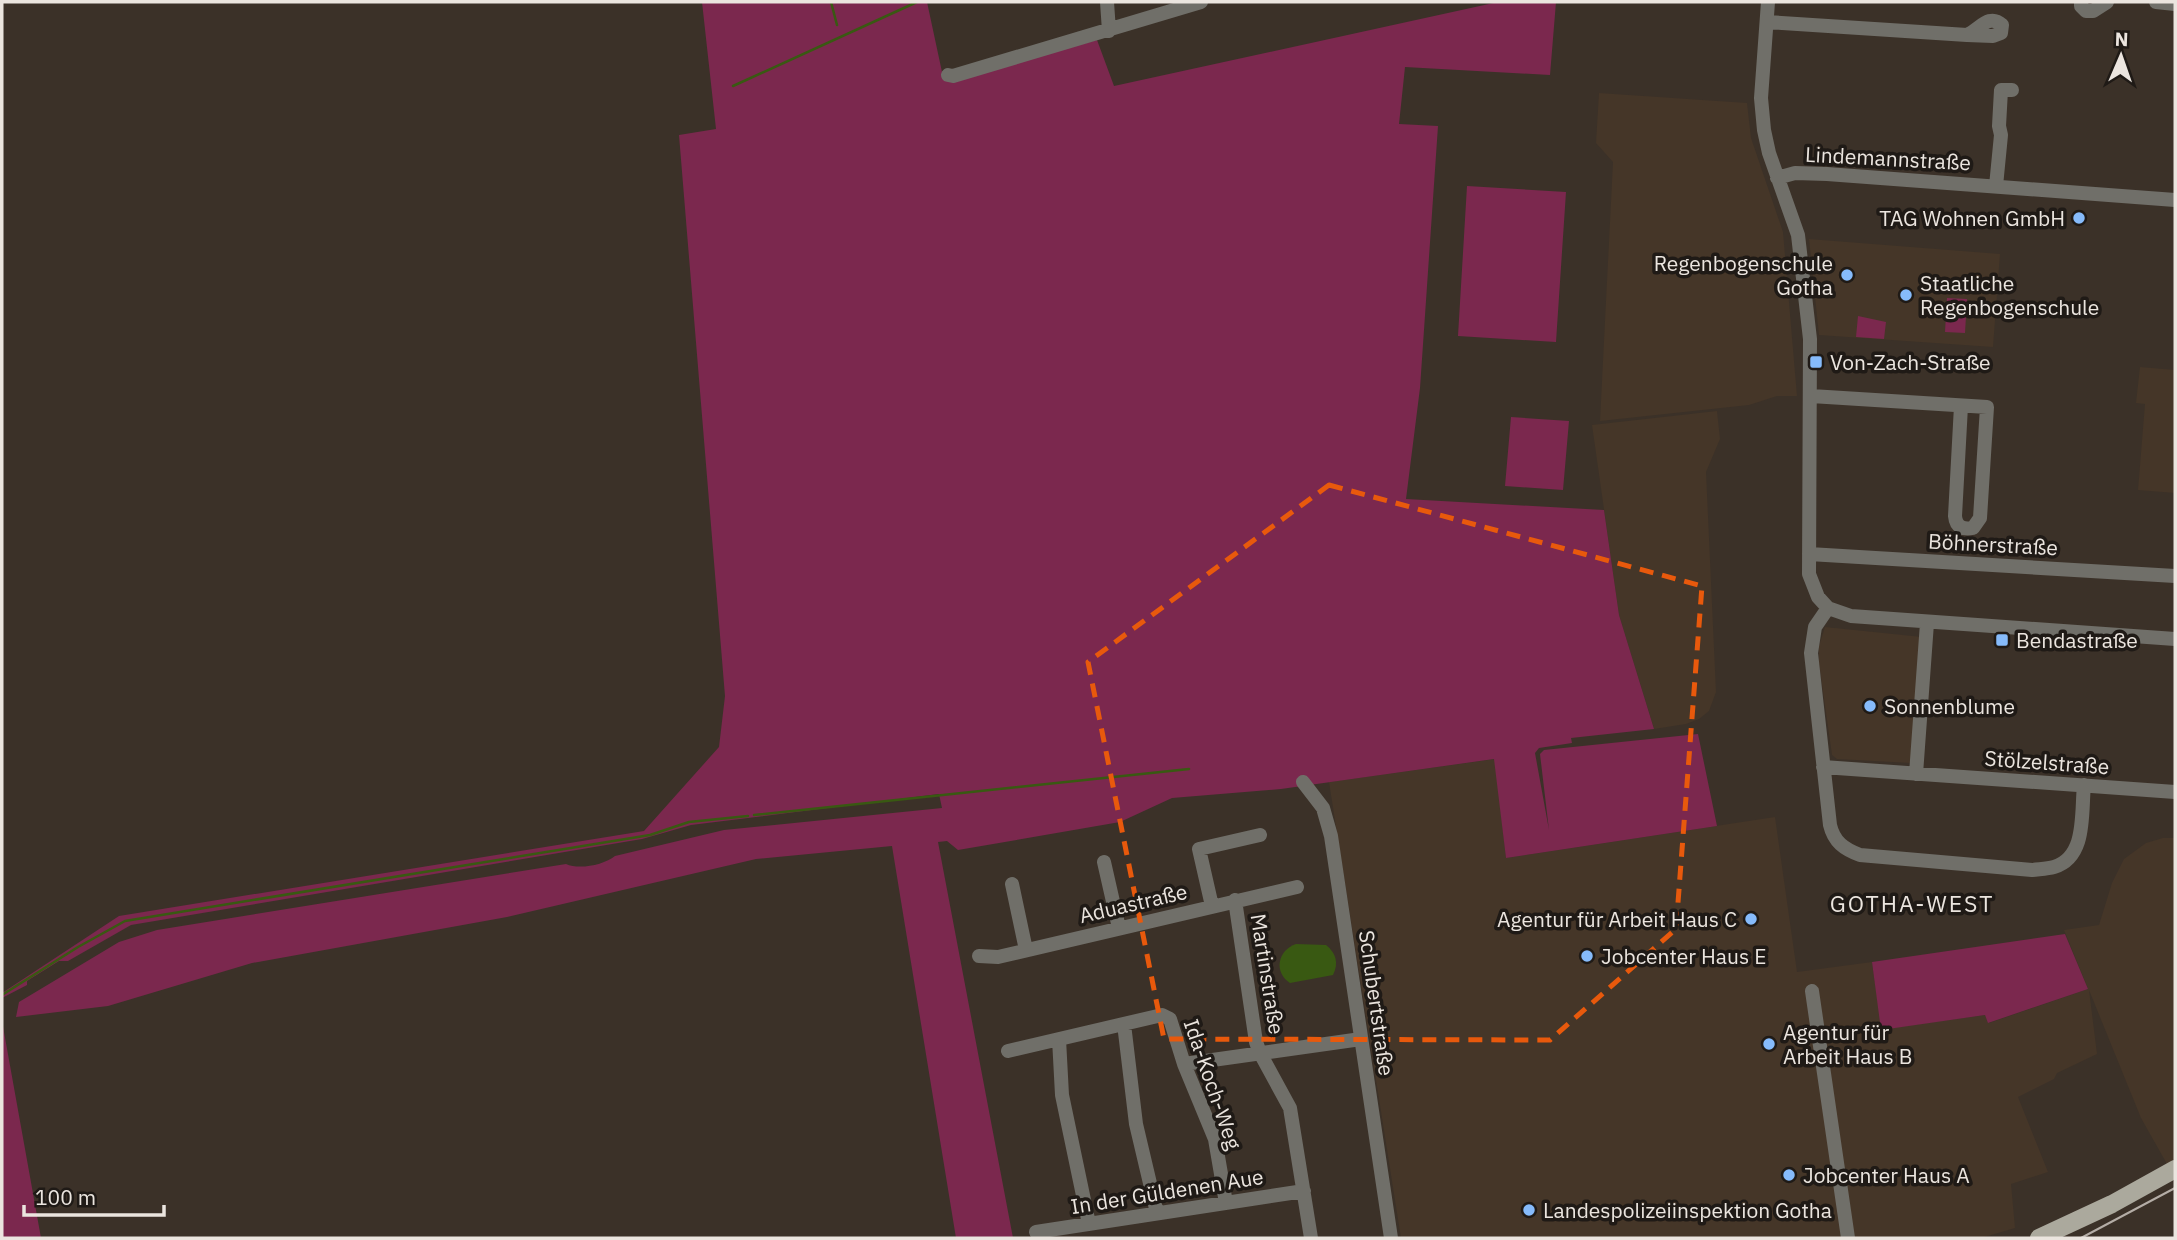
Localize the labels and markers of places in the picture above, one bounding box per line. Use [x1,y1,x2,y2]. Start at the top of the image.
place label: TAG Wohnen GmbH [1879,204,2065,232]
marker: TAG Wohnen GmbH [2071,210,2087,226]
place label: Regenbogenschule Gotha [1654,249,1833,301]
marker: Regenbogenschule Gotha [1839,267,1855,283]
place label: Staatliche Regenbogenschule [1920,269,2099,321]
marker: Staatliche Regenbogenschule [1898,287,1914,303]
place label: Von-Zach-Straße [1830,348,1991,376]
marker: Von-Zach-Straße [1808,354,1824,370]
place label: Bendastraße [2016,626,2138,654]
marker: Bendastraße [1994,632,2010,648]
place label: Sonnenblume [1884,692,2015,720]
marker: Sonnenblume [1862,698,1878,714]
place label: Agentur für Arbeit Haus C [1497,905,1737,933]
marker: Agentur für Arbeit Haus C [1743,911,1759,927]
place label: Jobcenter Haus E [1601,942,1766,970]
marker: Jobcenter Haus E [1579,948,1595,964]
place label: Agentur für Arbeit Haus B [1783,1018,1912,1070]
marker: Agentur für Arbeit Haus B [1761,1036,1777,1052]
place label: Jobcenter Haus A [1803,1161,1970,1189]
marker: Jobcenter Haus A [1781,1167,1797,1183]
place label: Landespolizeiinspektion Gotha [1543,1196,1832,1224]
marker: Landespolizeiinspektion Gotha [1521,1202,1537,1218]

